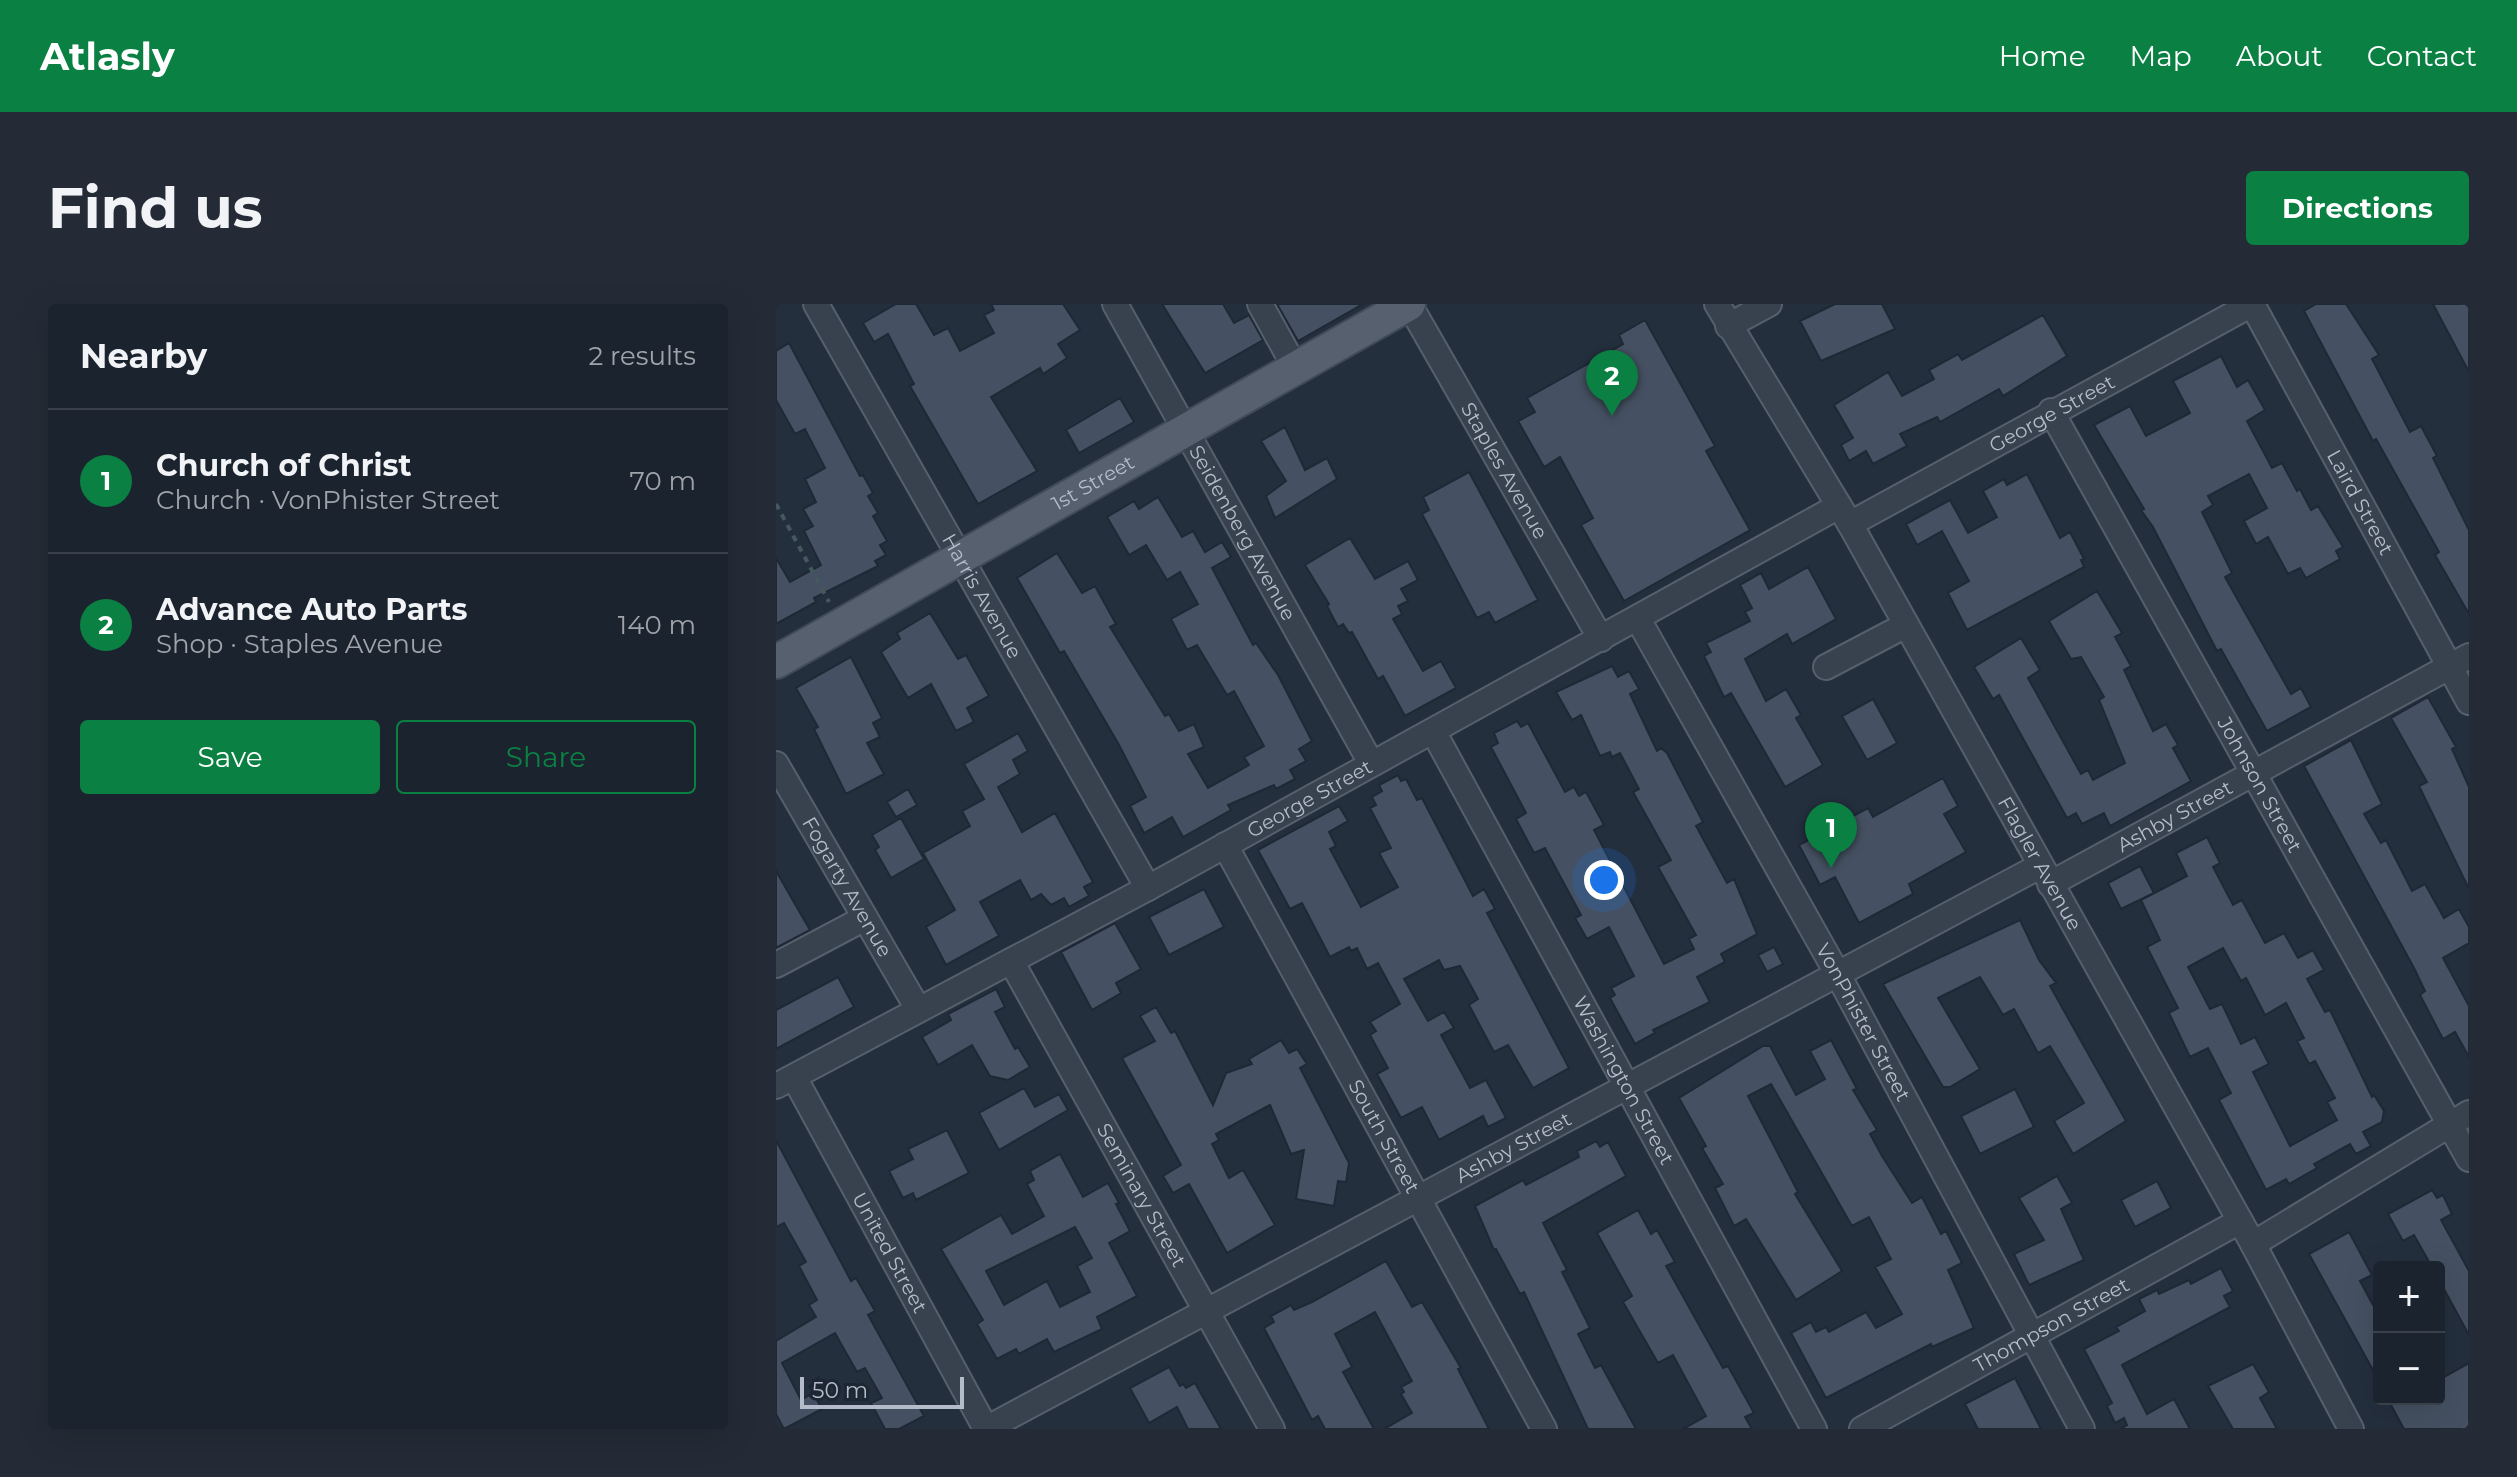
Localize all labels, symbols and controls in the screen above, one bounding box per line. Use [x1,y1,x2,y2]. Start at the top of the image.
text: Atlasly [40,33,175,80]
text: Home [1999,39,2086,73]
text: Map [2130,39,2192,73]
text: About [2236,39,2323,73]
text: Contact [2367,39,2477,73]
button: Directions [2246,171,2469,245]
text: Find us [48,174,262,242]
text: Nearby [80,335,207,377]
text: 2 results [588,340,696,372]
pin: 2 [1586,350,1638,416]
street label: George Street [1985,370,2119,458]
street label: Staples Avenue [1456,398,1553,543]
street label: Seidenberg Avenue [1184,441,1301,625]
street label: Laird Street [2322,446,2399,559]
text: Church of Christ [156,447,412,484]
street label: 1st Street [1047,450,1138,516]
text: 1 [101,465,111,497]
text: 70 m [630,465,696,497]
text: Church · VonPhister Street [156,484,500,516]
street label: Harris Avenue [937,529,1027,663]
text: Advance Auto Parts [156,591,468,628]
text: 2 [98,609,114,641]
text: 140 m [618,609,696,641]
text: Shop · Staples Avenue [156,628,443,660]
street label: Johnson Street [2212,712,2307,856]
button: Save [80,720,380,794]
button: Share [396,720,696,794]
street label: George Street [1243,754,1376,843]
street label: Ashby Street [2113,775,2236,857]
street label: Flagler Avenue [1993,792,2087,935]
pin: 1 [1805,802,1857,868]
street label: Fogarty Avenue [797,813,897,961]
your location [1584,860,1624,900]
street label: VonPhister Street [1811,939,1916,1105]
street label: Washington Street [1568,992,1679,1169]
street label: South Street [1343,1075,1425,1197]
street label: Ashby Street [1452,1107,1575,1188]
street label: Seminary Street [1092,1119,1191,1271]
street label: United Street [847,1188,932,1317]
map controls [2373,1261,2445,1405]
button: + [2373,1261,2445,1333]
street label: Thompson Street [1969,1272,2133,1377]
button: − [2373,1333,2445,1405]
scale bar [800,1373,964,1409]
text: 50 m [812,1377,868,1404]

